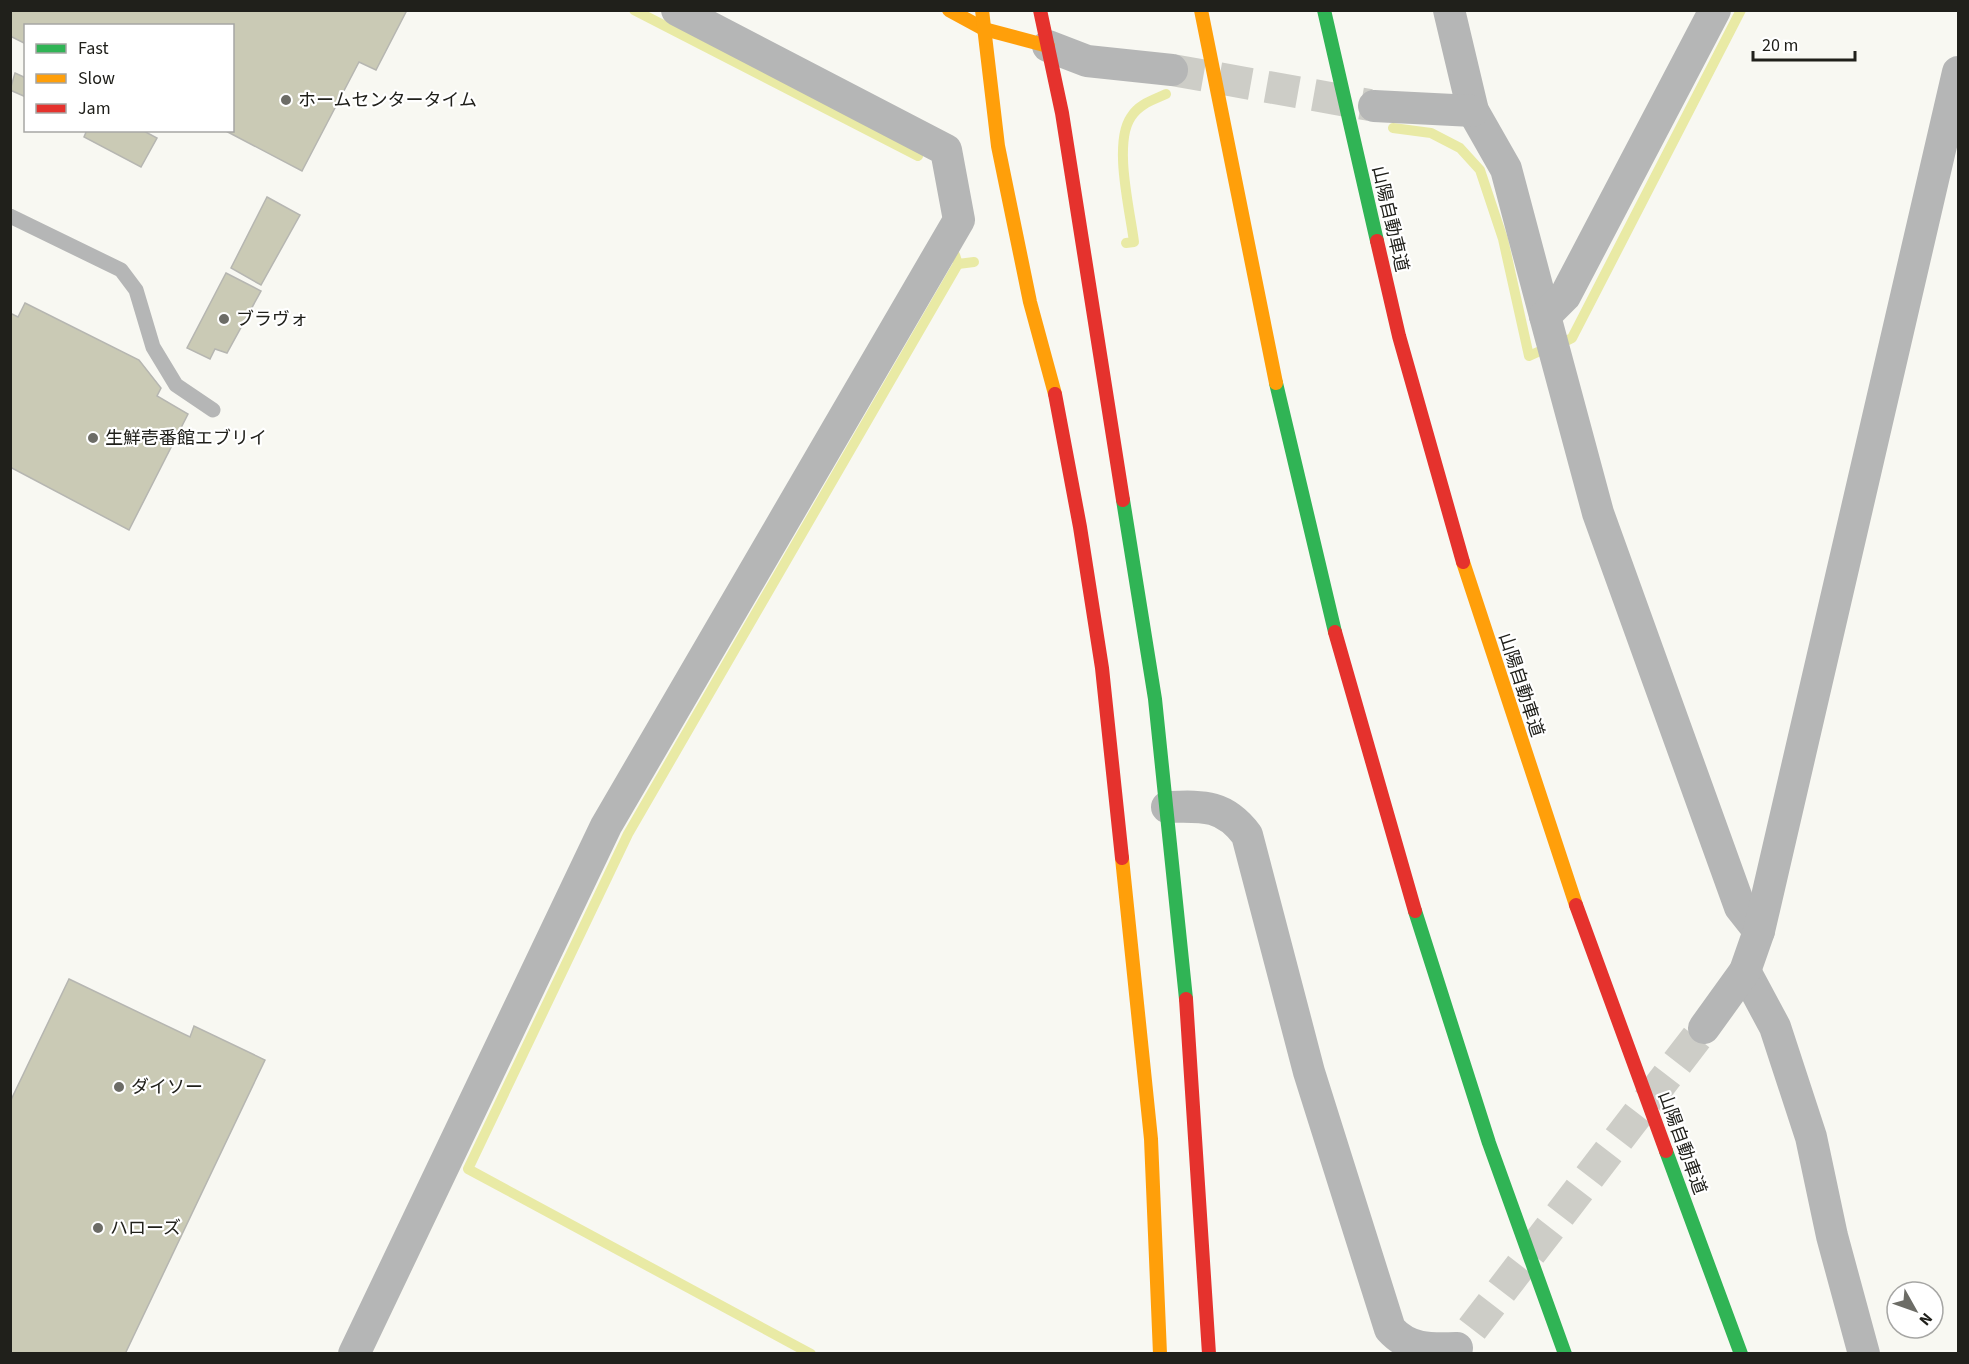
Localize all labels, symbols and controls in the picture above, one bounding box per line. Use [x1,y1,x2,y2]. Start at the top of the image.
legend [24,24,234,132]
scale bar [1753,24,1855,62]
text: 20 m [1762,33,1798,58]
text: Fast [78,36,109,61]
text: Slow [78,66,115,91]
place label: ホームセンタータイム [298,88,477,113]
marker: ホームセンタータイム [279,93,293,107]
text: Jam [78,96,111,121]
street label: 山陽自動車道 [1366,164,1414,274]
place label: ブラヴォ [236,307,308,332]
marker: ブラヴォ [217,312,231,326]
place label: 生鮮壱番館エブリイ [105,426,267,451]
marker: 生鮮壱番館エブリイ [86,431,100,445]
street label: 山陽自動車道 [1492,630,1550,740]
place label: ダイソー [131,1075,203,1100]
marker: ダイソー [112,1080,126,1094]
street label: 山陽自動車道 [1652,1088,1712,1198]
place label: ハローズ [110,1216,181,1241]
marker: ハローズ [91,1221,105,1235]
north arrow [1885,1280,1945,1340]
text: N [1914,1308,1938,1330]

